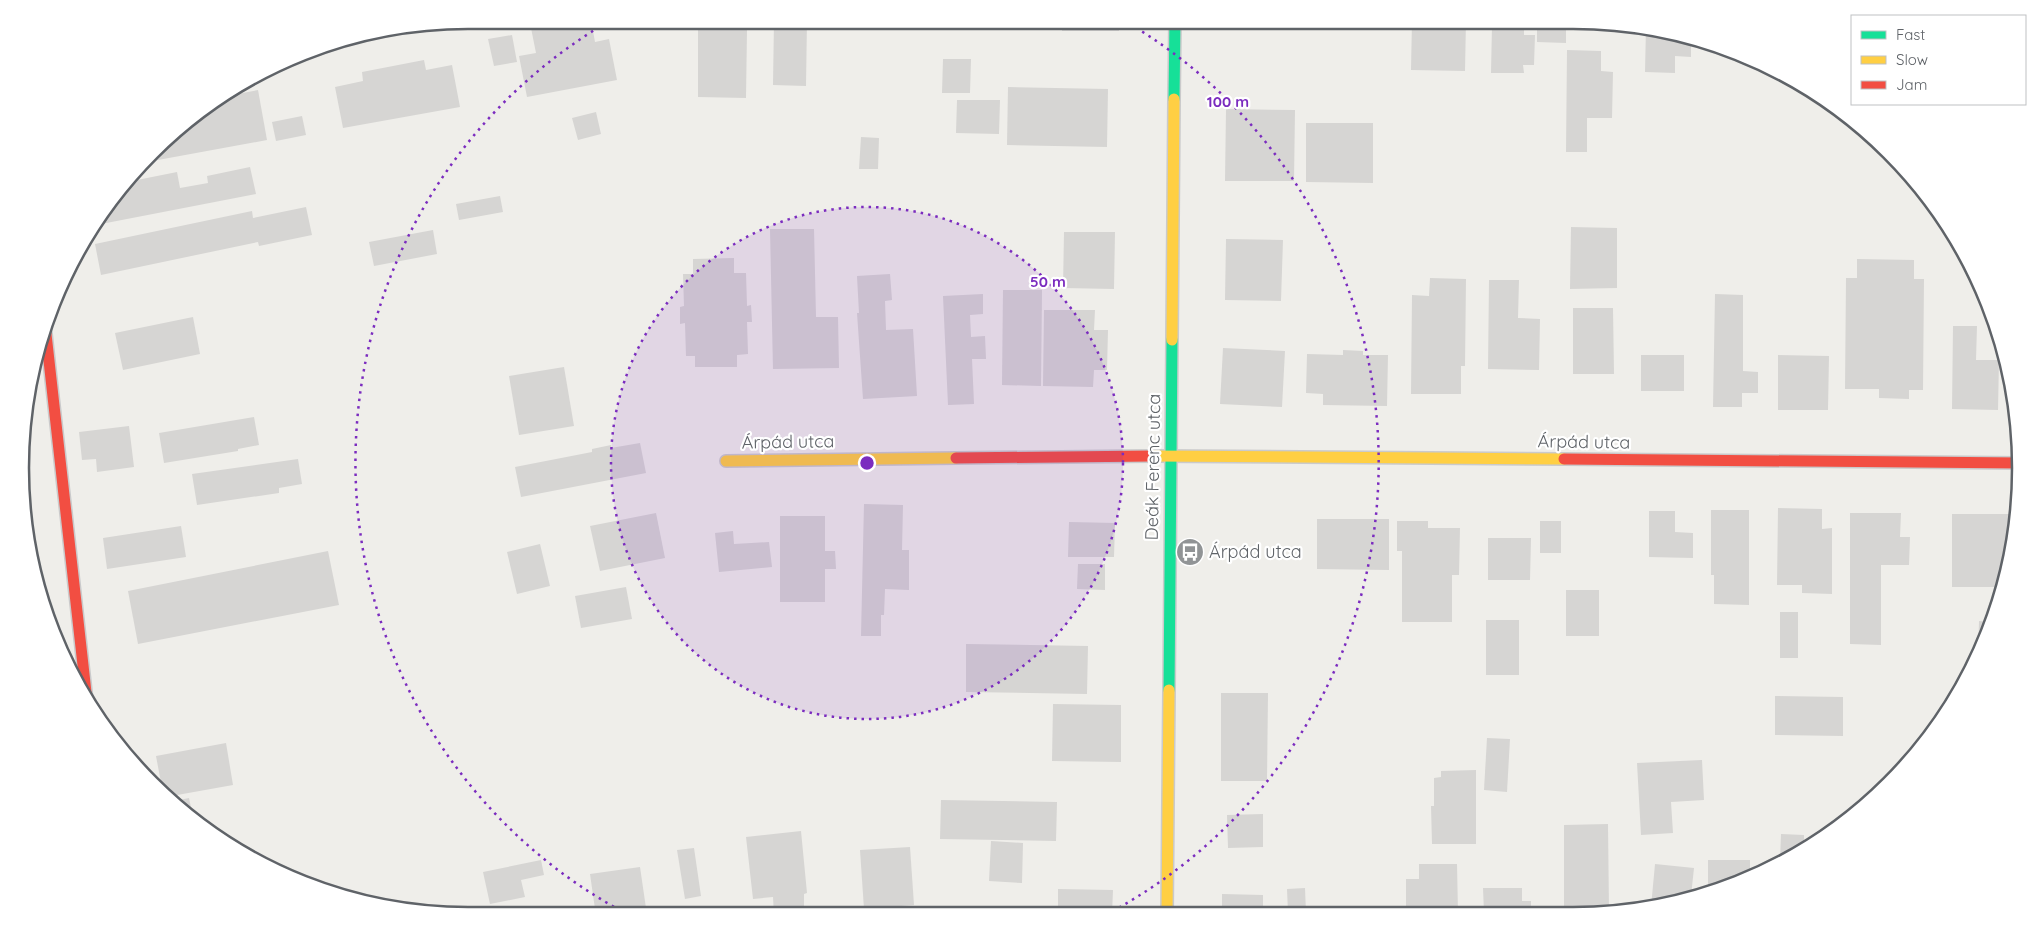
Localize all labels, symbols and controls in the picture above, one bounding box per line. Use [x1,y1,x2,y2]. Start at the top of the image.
legend [1851,15,2026,105]
text: Fast [1896,25,1925,44]
text: Slow [1896,50,1928,69]
text: Jam [1896,75,1927,94]
text: 100 m [1207,92,1249,111]
text: 50 m [1030,272,1066,291]
street label: Deák Ferenc utca [1140,393,1165,541]
street label: Árpád utca [741,429,835,454]
street label: Árpád utca [1537,429,1631,454]
centre of rings [858,454,876,472]
bus stop icon: Árpád utca [1175,537,1205,567]
place label: Árpád utca [1209,540,1302,563]

